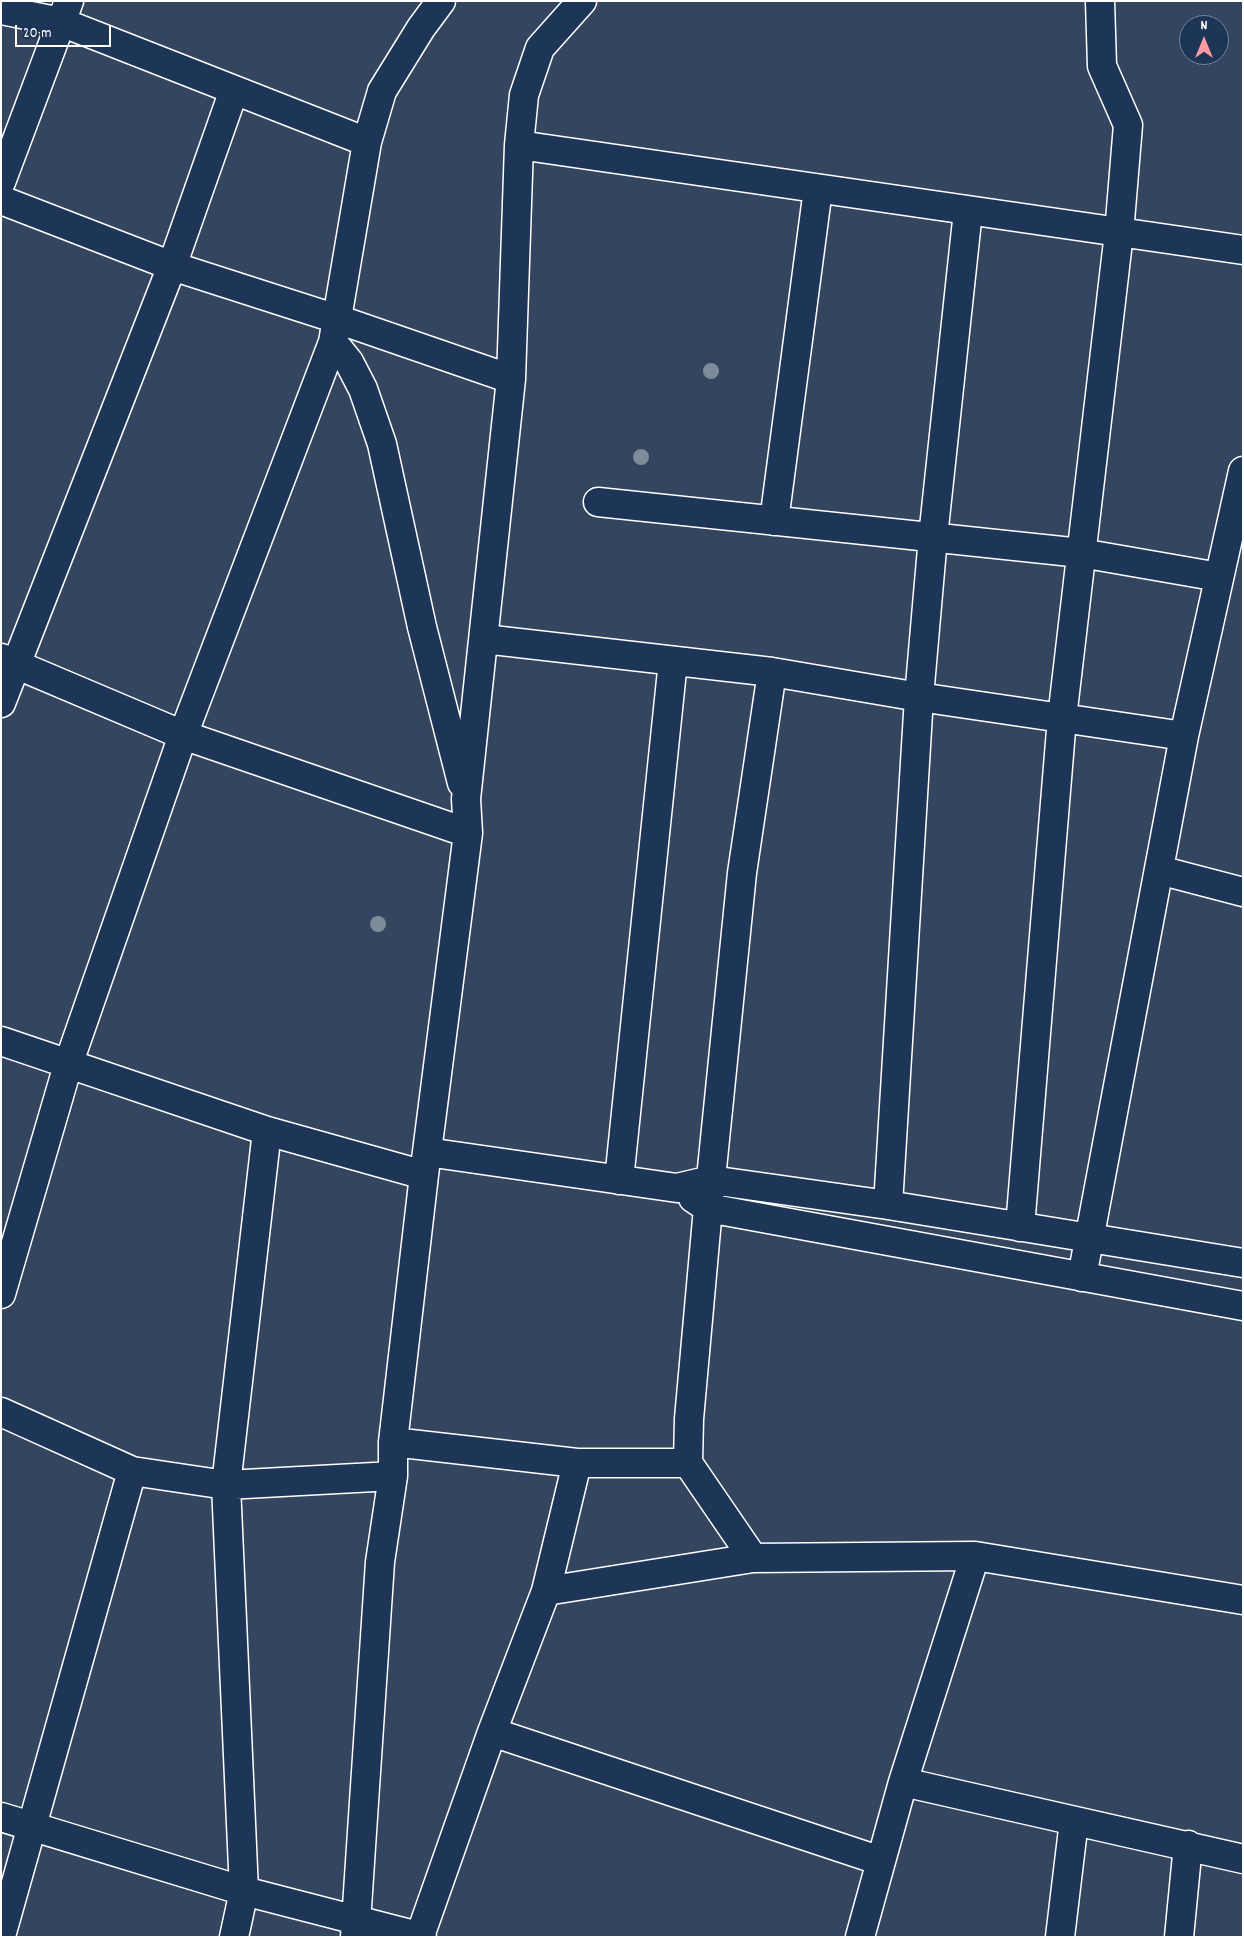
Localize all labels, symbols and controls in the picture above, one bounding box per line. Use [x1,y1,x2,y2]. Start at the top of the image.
scale bar [18,15,114,47]
north arrow [1179,15,1229,65]
text: N [1201,16,1207,36]
text: 20 m [23,23,51,45]

